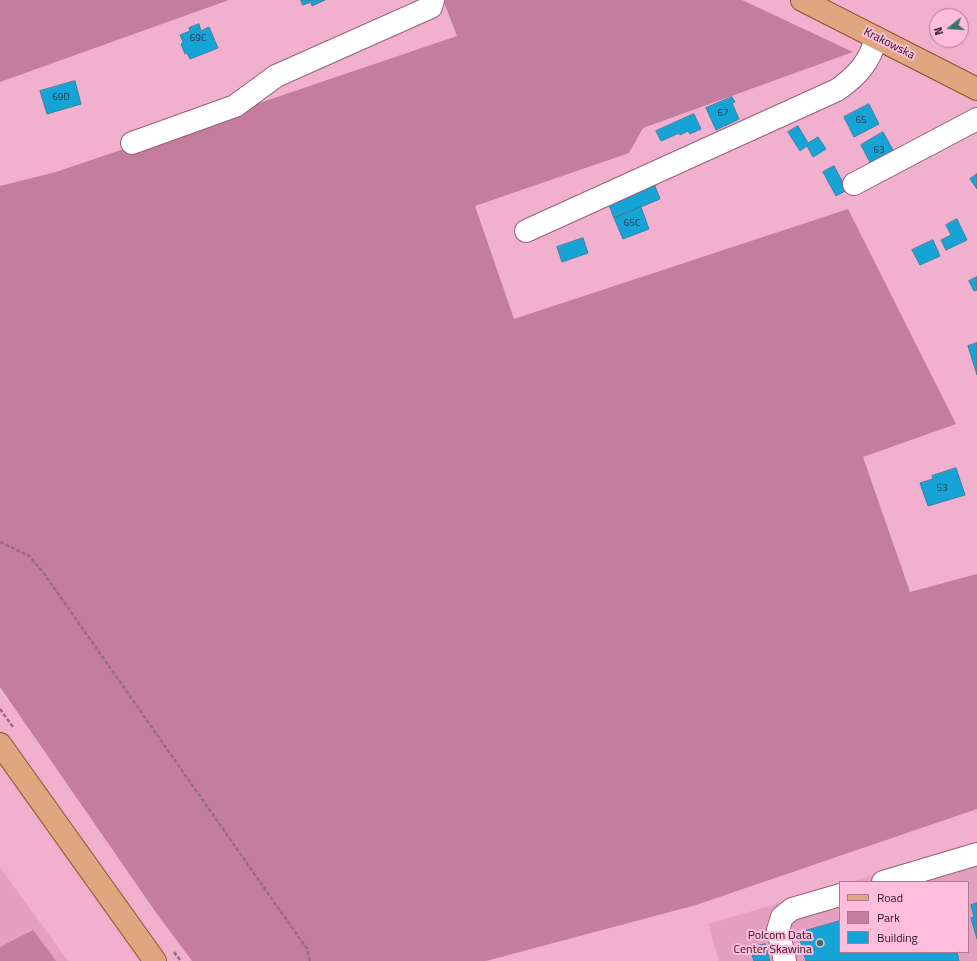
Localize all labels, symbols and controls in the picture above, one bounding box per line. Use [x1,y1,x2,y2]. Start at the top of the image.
north arrow [929,8,969,48]
street label: Krakowska [861,25,917,63]
text: N [930,25,947,37]
house number: 69C [190,33,206,45]
house number: 69D [52,92,70,104]
house number: 67 [717,108,729,120]
house number: 65 [855,115,867,127]
house number: 63 [873,145,885,157]
house number: 65C [624,218,640,230]
house number: 53 [936,483,948,495]
legend [839,881,969,953]
text: Road [877,888,903,907]
text: Park [877,908,900,927]
text: Building [877,928,918,947]
place label: Polcom Data Center Skawina [734,929,812,957]
marker: Polcom Data Center Skawina [815,938,825,948]

